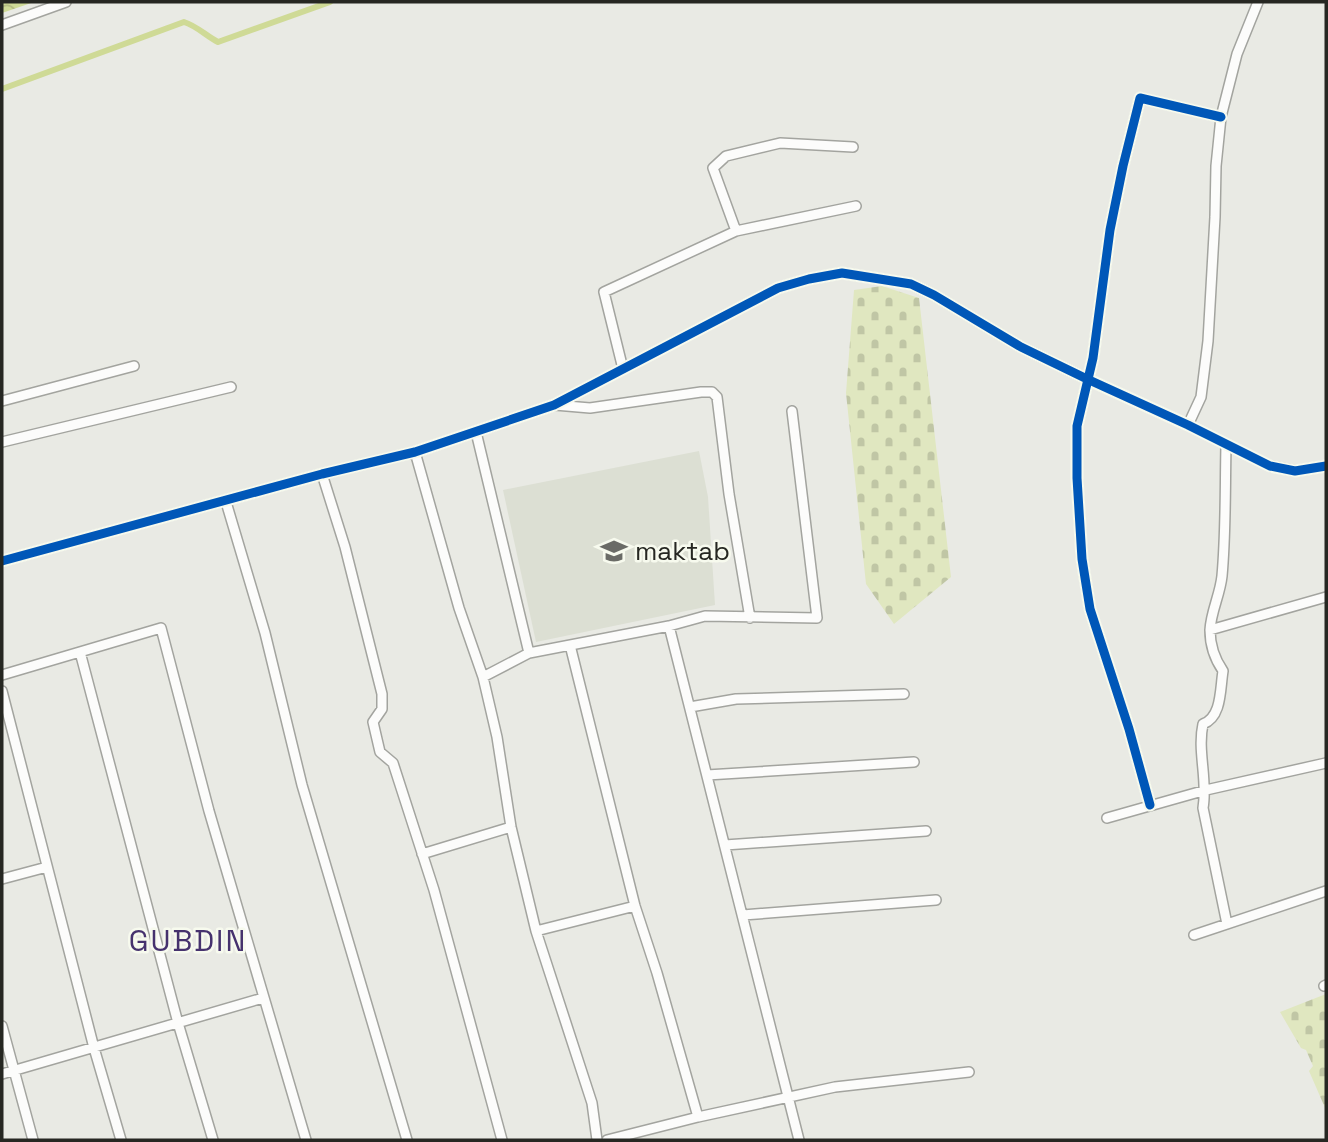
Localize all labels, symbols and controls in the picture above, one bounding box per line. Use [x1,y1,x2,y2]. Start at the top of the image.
place label: maktab [635,534,730,568]
school or university icon: maktab [599,536,629,566]
district label: GUBDIN [129,921,247,960]

